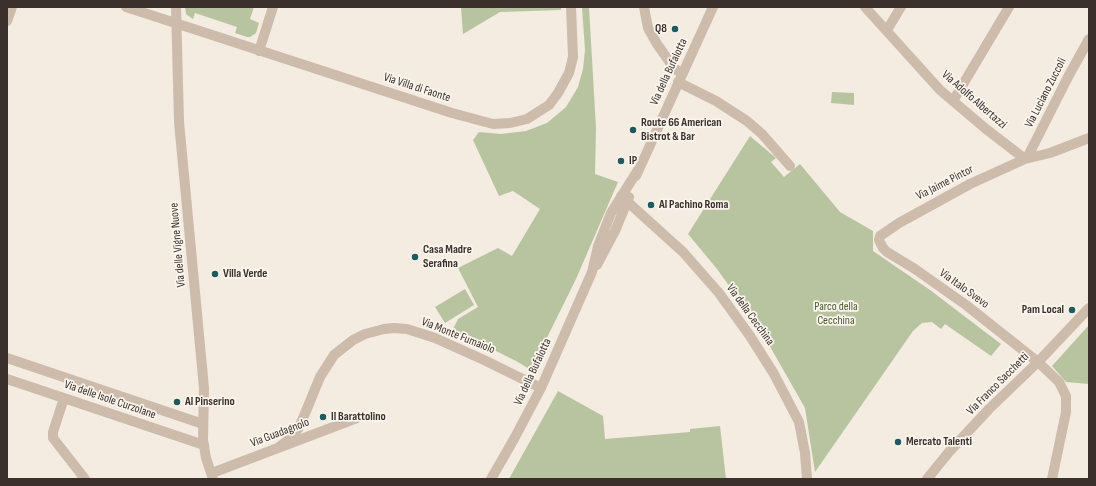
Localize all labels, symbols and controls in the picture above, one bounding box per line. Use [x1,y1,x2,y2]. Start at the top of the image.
place label: Q8 [655,22,667,36]
marker: Q8 [670,24,680,34]
street label: Via della Bufalotta [647,36,691,108]
street label: Via Luciano Zuccoli [1022,56,1070,130]
street label: Via Adolfo Albertazzi [939,68,1009,132]
street label: Via Villa di Faonte [382,70,452,106]
place label: Route 66 American Bistrot & Bar [641,116,722,144]
marker: Route 66 American Bistrot & Bar [628,125,638,135]
place label: IP [629,154,637,168]
marker: IP [616,156,626,166]
street label: Via Jaime Pintor [914,162,976,204]
place label: Al Pachino Roma [659,198,728,212]
marker: Al Pachino Roma [646,200,656,210]
street label: Via delle Vigne Nuove [167,202,189,288]
place label: Casa Madre Serafina [423,243,472,271]
marker: Casa Madre Serafina [410,252,420,262]
street label: Via Italo Svevo [936,266,992,312]
place label: Villa Verde [223,267,267,281]
marker: Villa Verde [210,269,220,279]
street label: Via della Cecchina [723,282,777,348]
park label: Parco della Cecchina [814,300,858,328]
place label: Pam Local [1022,303,1064,317]
marker: Pam Local [1067,305,1077,315]
street label: Via Monte Fumaiolo [419,315,497,357]
street label: Via della Bufalotta [511,336,555,408]
street label: Via Franco Sacchetti [964,350,1032,418]
street label: Via delle Isole Curzolane [62,378,158,422]
place label: Al Pinserino [185,395,235,409]
marker: Al Pinserino [172,397,182,407]
place label: Il Barattolino [331,410,386,424]
marker: Il Barattolino [318,412,328,422]
street label: Via Guadagnolo [249,415,311,451]
place label: Mercato Talenti [906,435,972,449]
marker: Mercato Talenti [893,437,903,447]

